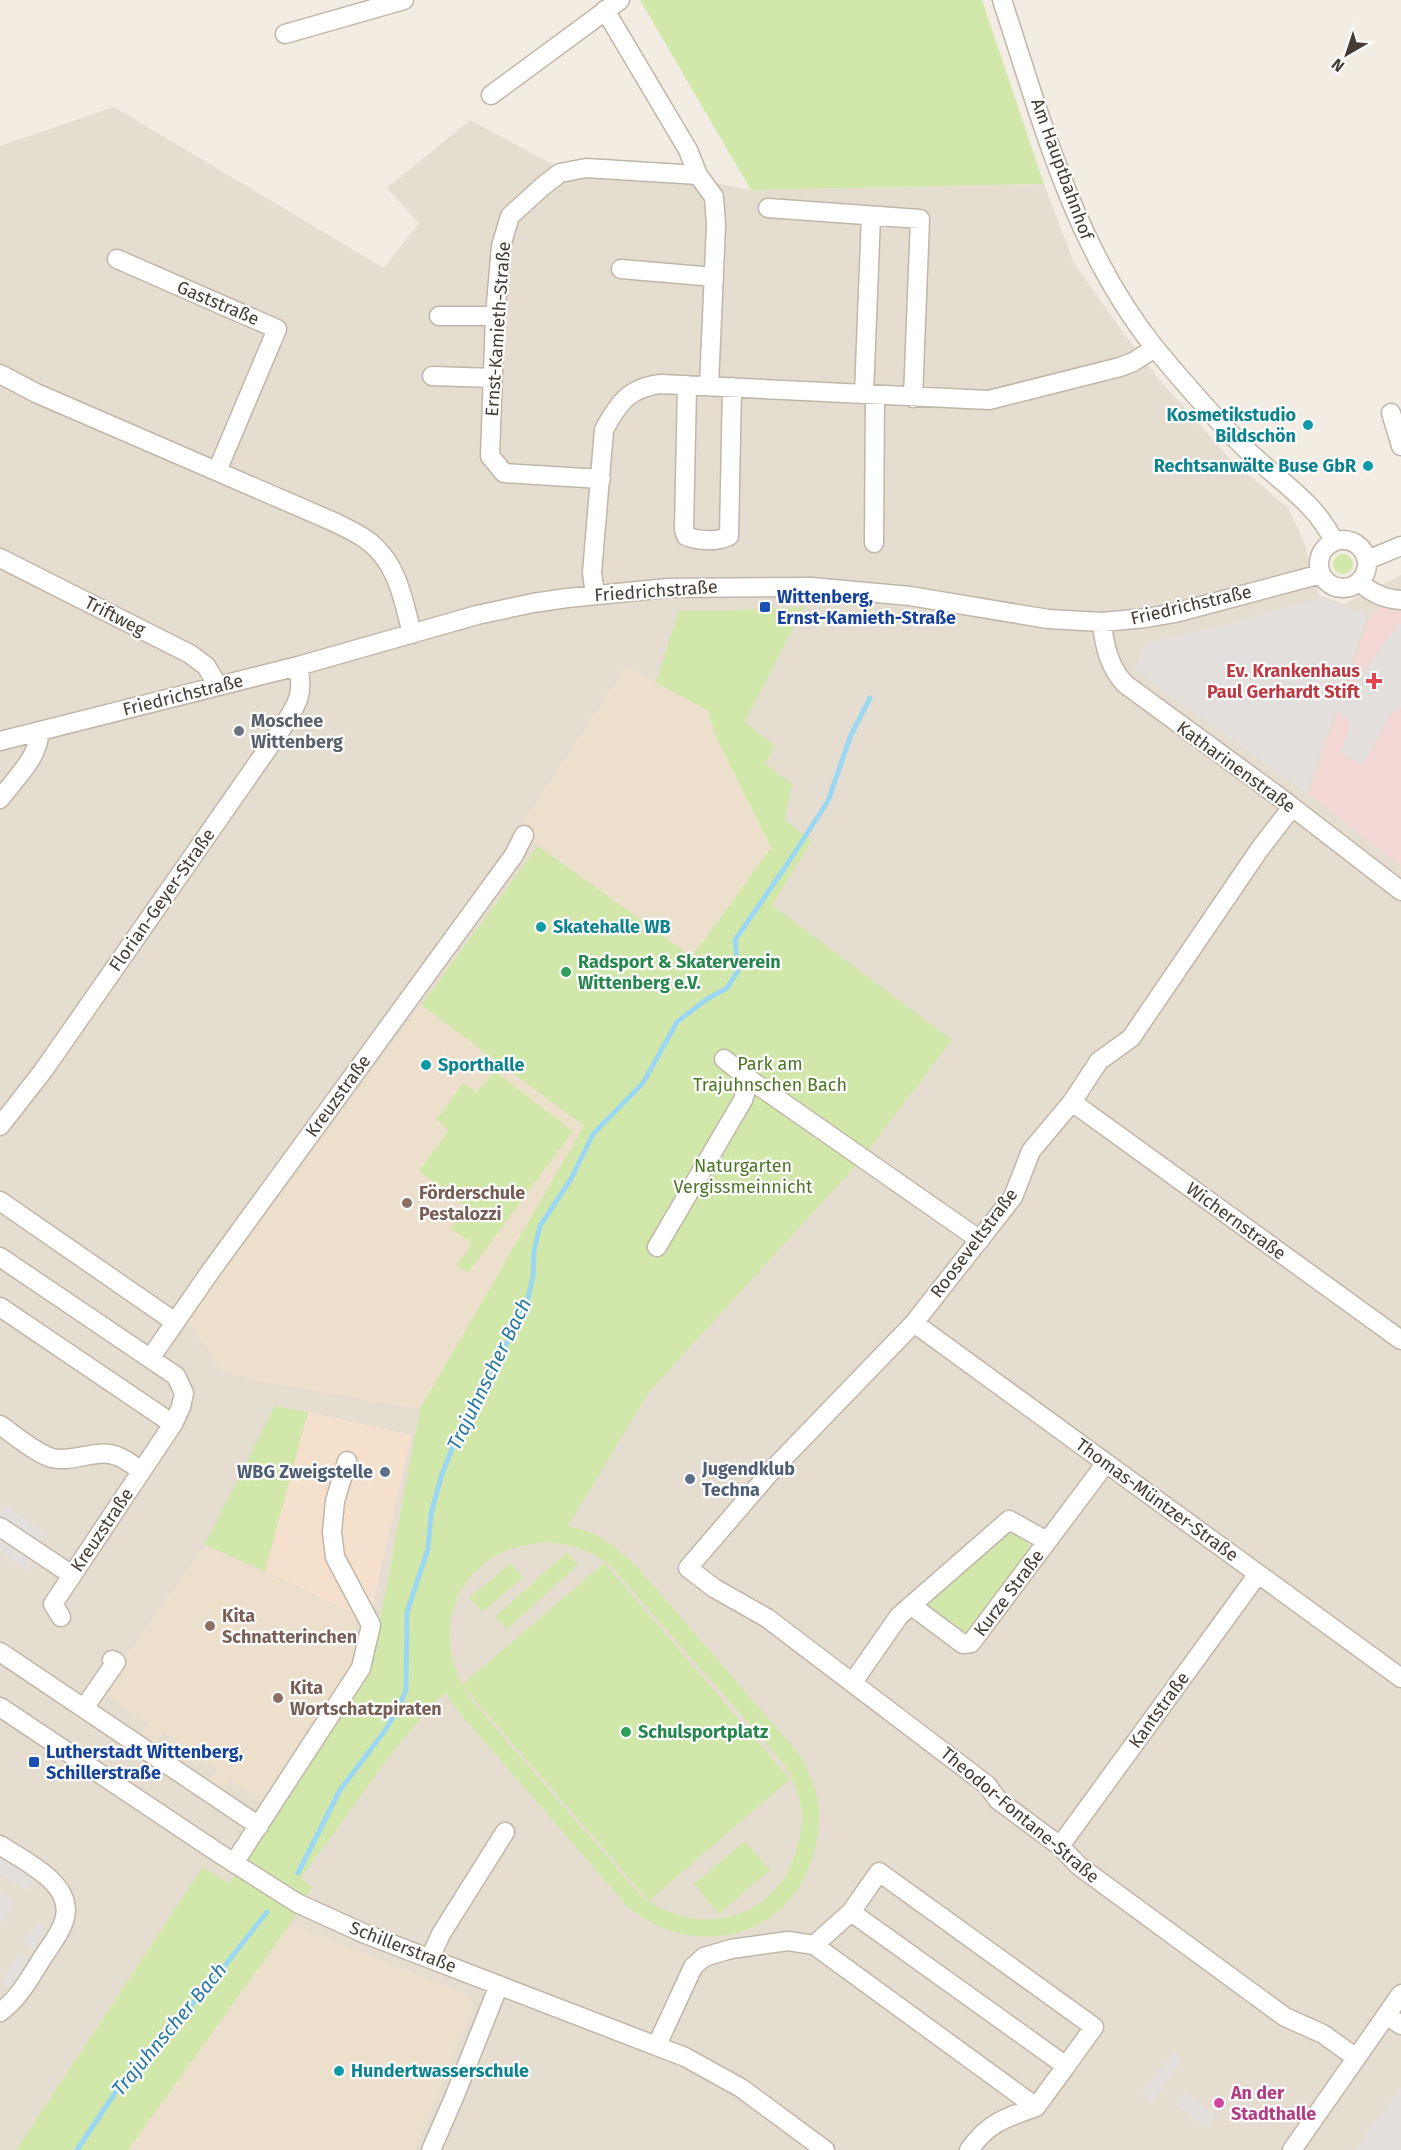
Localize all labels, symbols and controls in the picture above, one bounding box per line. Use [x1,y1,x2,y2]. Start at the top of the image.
north arrow [1317,24,1377,84]
text: N [1328,55,1348,76]
street label: Am Hauptbahnhof [1026,95,1098,244]
street label: Ernst-Kamieth-Straße [481,241,515,417]
street label: Gaststraße [173,276,263,330]
place label: Kosmetikstudio Bildschön [1166,404,1296,447]
marker: Kosmetikstudio Bildschön [1301,418,1315,432]
place label: Rechtsanwälte Buse GbR [1154,455,1357,477]
marker: Rechtsanwälte Buse GbR [1361,459,1375,473]
street label: Friedrichstraße [594,576,718,606]
street label: Friedrichstraße [1128,580,1254,630]
place label: Wittenberg, Ernst-Kamieth-Straße [777,586,956,629]
street label: Triftweg [81,591,150,641]
marker: Wittenberg, Ernst-Kamieth-Straße [758,600,772,614]
place label: Ev. Krankenhaus Paul Gerhardt Stift [1207,660,1361,703]
street label: Friedrichstraße [120,669,246,721]
marker: Ev. Krankenhaus Paul Gerhardt Stift [1365,672,1383,690]
place label: Moschee Wittenberg [251,710,343,753]
street label: Katharinenstraße [1172,717,1300,817]
marker: Moschee Wittenberg [232,724,246,738]
street label: Florian-Geyer-Straße [104,824,220,976]
place label: Skatehalle WB [553,916,671,938]
marker: Skatehalle WB [534,920,548,934]
place label: Radsport & Skaterverein Wittenberg e.V. [578,951,781,994]
marker: Radsport & Skaterverein Wittenberg e.V. [559,965,573,979]
street label: Kreuzstraße [301,1050,375,1142]
park label: Park am Trajuhnschen Bach [693,1053,847,1096]
place label: Sporthalle [438,1054,524,1076]
marker: Sporthalle [419,1058,433,1072]
park label: Naturgarten Vergissmeinnicht [673,1155,813,1198]
street label: Wichernstraße [1182,1177,1290,1265]
place label: Förderschule Pestalozzi [419,1182,525,1225]
street label: Rooseveltstraße [926,1184,1022,1302]
marker: Förderschule Pestalozzi [400,1196,414,1210]
water label: Trajuhnscher Bach [442,1294,536,1454]
street label: Thomas-Müntzer-Straße [1071,1434,1243,1566]
place label: Jugendklub Techna [701,1458,795,1501]
place label: WBG Zweigstelle [237,1461,373,1483]
marker: WBG Zweigstelle [378,1465,392,1479]
marker: Jugendklub Techna [683,1472,697,1486]
street label: Kreuzstraße [66,1484,138,1576]
street label: Kurze Straße [969,1545,1049,1641]
place label: Kita Schnatterinchen [222,1605,357,1648]
marker: Kita Schnatterinchen [203,1619,217,1633]
street label: Kantstraße [1124,1668,1194,1752]
place label: Kita Wortschatzpiraten [290,1677,442,1720]
marker: Kita Wortschatzpiraten [271,1691,285,1705]
place label: Schulsportplatz [638,1721,768,1743]
marker: Schulsportplatz [619,1725,633,1739]
place label: Lutherstadt Wittenberg, Schillerstraße [46,1741,243,1784]
street label: Theodor-Fontane-Straße [936,1742,1104,1888]
marker: Lutherstadt Wittenberg, Schillerstraße [27,1755,41,1769]
street label: Schillerstraße [347,1917,459,1977]
water label: Trajuhnscher Bach [106,1958,232,2100]
place label: Hundertwasserschule [351,2060,529,2082]
marker: Hundertwasserschule [332,2064,346,2078]
place label: An der Stadthalle [1230,2082,1316,2125]
marker: An der Stadthalle [1212,2096,1226,2110]

